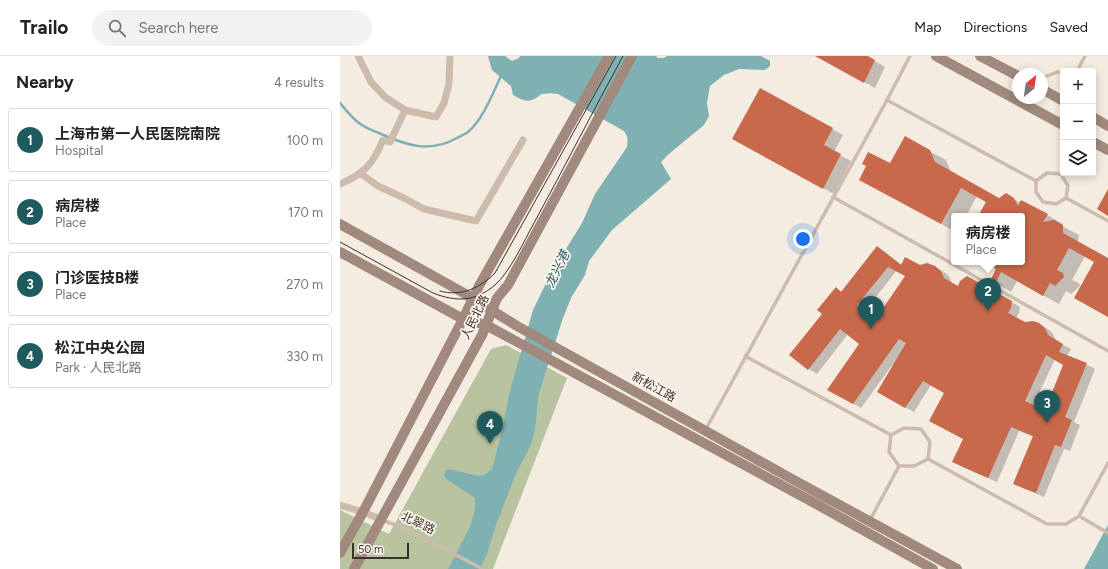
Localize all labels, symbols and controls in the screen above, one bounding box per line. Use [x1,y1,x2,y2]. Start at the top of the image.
search box [92,10,372,46]
text: Trailo [20,16,68,39]
icon: search [106,17,128,39]
text: Search here [138,19,219,37]
text: Map [914,19,942,36]
text: Directions [964,19,1027,36]
text: Saved [1049,19,1088,36]
north arrow [1012,68,1048,104]
map controls [1060,68,1096,176]
button: + [1060,68,1096,104]
text: Nearby [16,72,74,92]
text: 4 results [274,75,324,90]
button: − [1060,104,1096,140]
text: 上海市第一人民医院南院 [55,125,220,143]
text: 1 [27,133,33,148]
text: 100 m [287,133,323,148]
button: layers [1060,140,1096,176]
text: Hospital [55,143,103,158]
text: 病房楼 [55,197,100,215]
text: 2 [26,205,34,220]
text: 170 m [288,205,323,220]
popup [951,213,1025,265]
text: Place [55,215,86,230]
text: 病房楼 [965,224,1011,242]
your location [793,229,813,249]
text: Place [965,242,997,257]
water label: 龙兴港 [542,246,573,290]
text: 门诊医技B楼 [55,269,139,287]
text: 3 [26,277,34,292]
text: 270 m [286,277,323,292]
pin: 2 [975,278,1001,311]
text: Place [55,287,86,302]
street label: 人民北路 [458,292,492,342]
pin: 1 [858,296,884,329]
text: 松江中央公园 [55,339,145,357]
text: 4 [26,349,34,364]
text: 330 m [286,349,323,364]
text: Park · 人民北路 [55,360,141,375]
street label: 新松江路 [630,369,678,405]
pin: 3 [1034,390,1060,423]
pin: 4 [477,411,503,444]
street label: 北翠路 [399,509,437,537]
scale bar [352,541,409,560]
text: 50 m [358,543,383,556]

